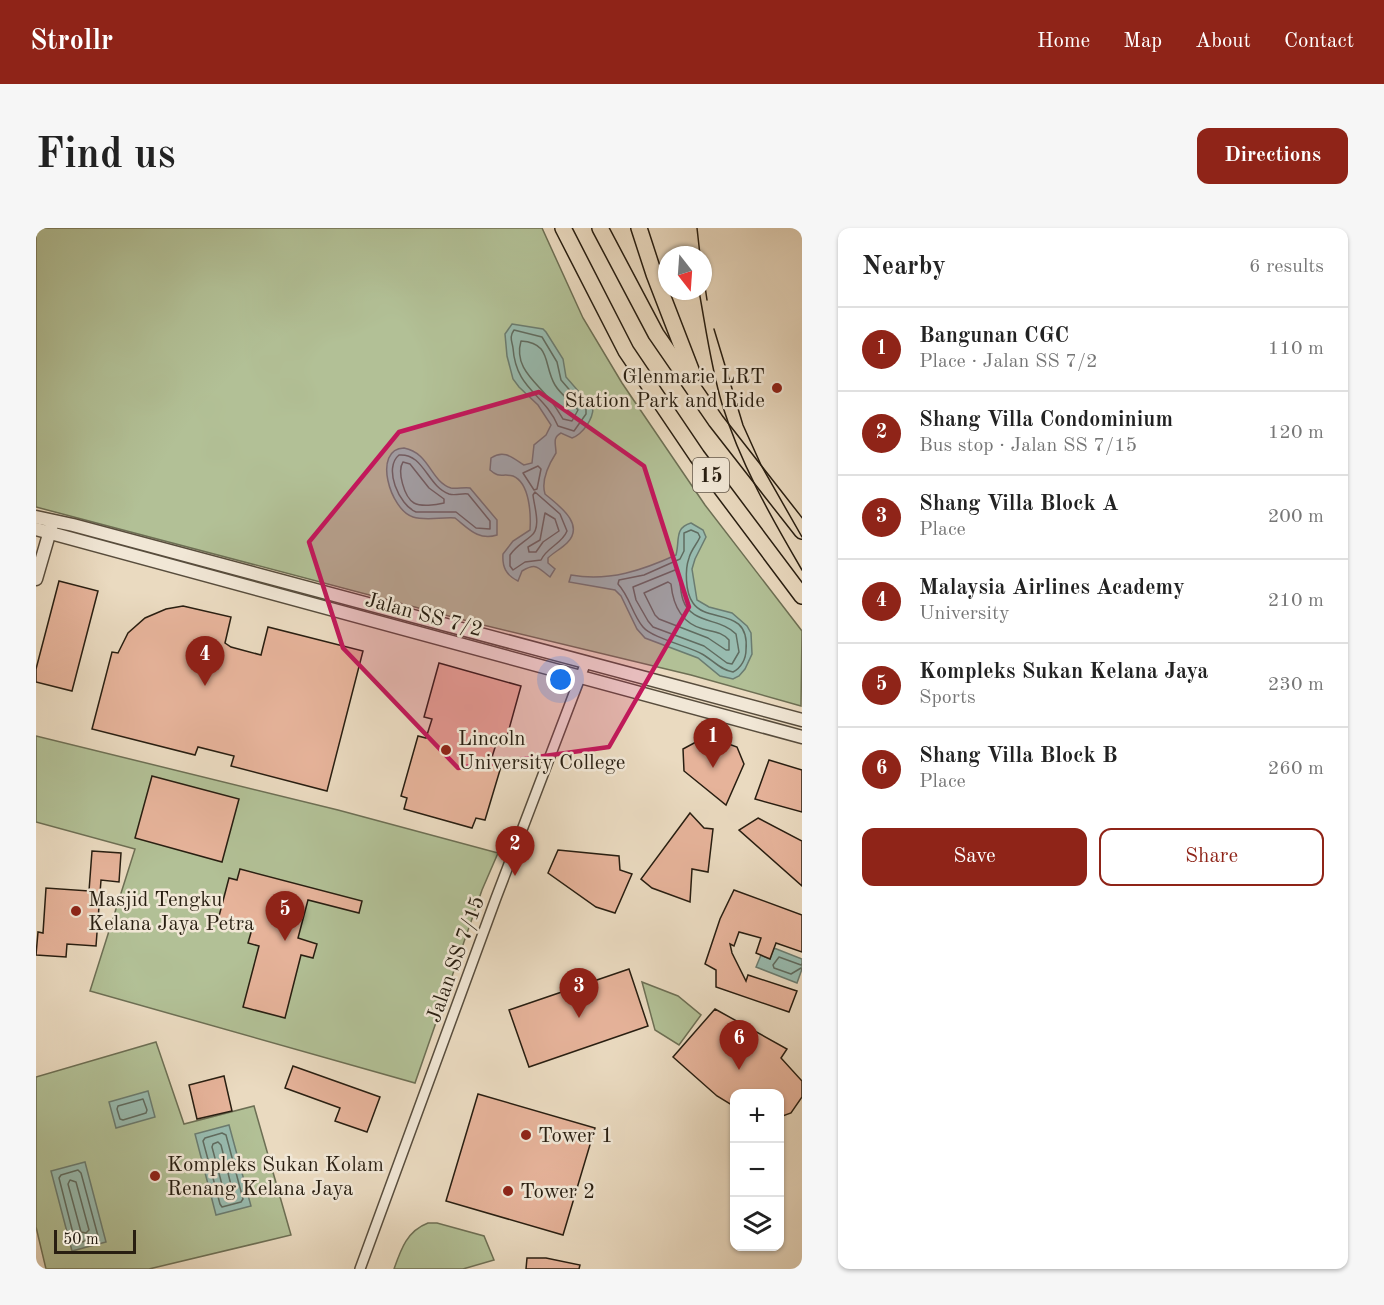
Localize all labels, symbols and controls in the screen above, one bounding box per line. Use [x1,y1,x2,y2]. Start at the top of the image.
text: Strollr [30,28,113,56]
text: Home [1037,31,1090,52]
text: Map [1123,31,1162,52]
text: About [1195,31,1251,52]
text: Contact [1284,31,1354,52]
button: Directions [1197,128,1348,184]
text: Find us [36,135,175,177]
north arrow [658,246,712,300]
text: Nearby [862,254,946,280]
text: 6 results [1249,257,1324,277]
text: Bangunan CGC [919,325,1069,347]
text: 1 [876,339,887,359]
text: 110 m [1268,339,1324,359]
text: Place · Jalan SS 7/2 [919,352,1098,372]
place label: Glenmarie LRT Station Park and Ride [565,367,765,412]
marker: Glenmarie LRT Station Park and Ride [770,381,784,395]
text: Shang Villa Condominium [919,409,1173,431]
text: 2 [876,423,887,443]
text: 120 m [1268,423,1324,443]
text: Bus stop · Jalan SS 7/15 [919,436,1137,456]
road number: 15 [693,458,729,492]
text: Shang Villa Block A [919,493,1119,515]
text: 3 [876,507,887,527]
text: 200 m [1268,507,1324,527]
text: Place [919,520,966,540]
text: Malaysia Airlines Academy [919,577,1185,599]
street label: Jalan SS 7/2 [363,590,485,641]
text: 4 [876,591,887,611]
text: 210 m [1268,591,1324,611]
text: University [919,604,1010,624]
pin: 4 [186,636,224,686]
text: Kompleks Sukan Kelana Jaya [919,661,1208,683]
your location [546,665,575,694]
text: 5 [876,675,887,695]
text: 230 m [1268,675,1324,695]
text: Sports [919,688,976,708]
pin: 1 [694,718,732,768]
place label: Lincoln University College [458,729,625,774]
marker: Lincoln University College [439,743,453,757]
text: Shang Villa Block B [919,745,1118,767]
text: 6 [876,759,887,779]
text: 260 m [1268,759,1324,779]
text: Place [919,772,966,792]
pin: 2 [496,826,534,876]
button: Save [862,828,1087,886]
button: Share [1099,828,1324,886]
place label: Masjid Tengku Kelana Jaya Petra [88,890,254,935]
pin: 5 [266,892,304,941]
street label: Jalan SS 7/15 [424,893,489,1026]
marker: Masjid Tengku Kelana Jaya Petra [69,904,83,918]
pin: 3 [560,968,598,1018]
pin: 6 [720,1020,758,1070]
map controls [730,1089,784,1251]
button: + [730,1089,784,1143]
place label: Tower 1 [538,1126,613,1147]
marker: Tower 1 [519,1128,533,1142]
button: − [730,1143,784,1197]
place label: Kompleks Sukan Kolam Renang Kelana Jaya [167,1155,384,1200]
marker: Kompleks Sukan Kolam Renang Kelana Jaya [148,1169,162,1183]
place label: Tower 2 [520,1182,595,1203]
marker: Tower 2 [501,1184,515,1198]
button: layers [730,1197,784,1251]
scale bar [54,1227,136,1254]
text: 50 m [63,1232,99,1248]

